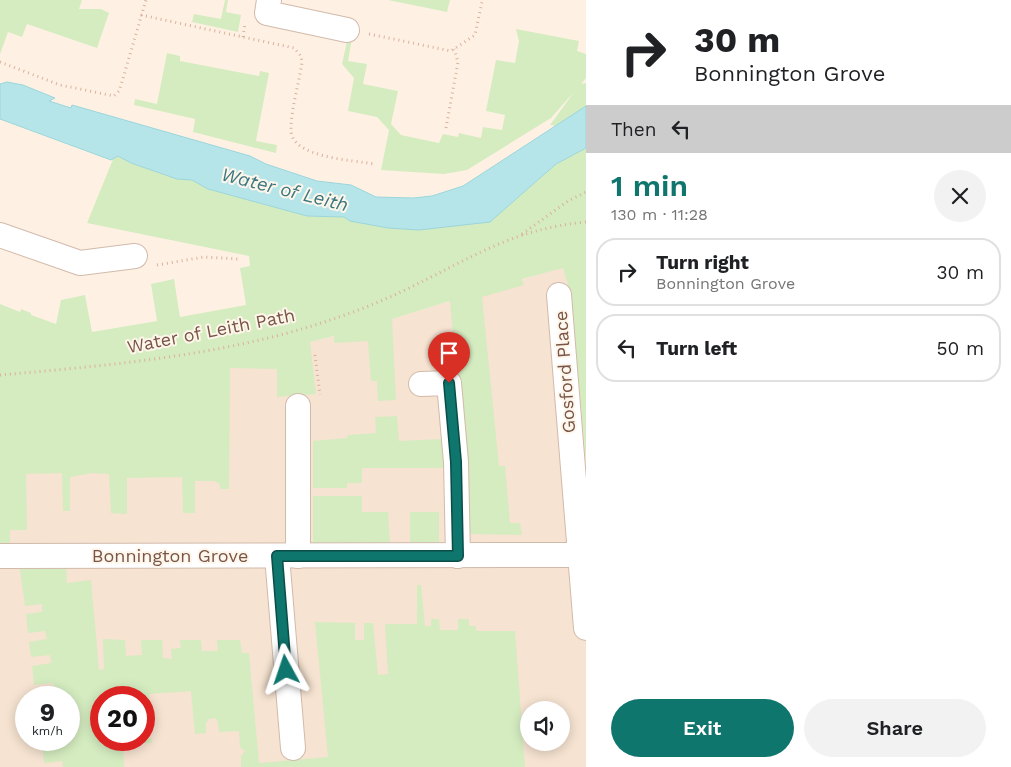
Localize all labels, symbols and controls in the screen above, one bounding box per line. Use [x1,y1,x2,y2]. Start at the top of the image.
text: 30 m [694,19,780,61]
icon: right [611,20,676,85]
text: Bonnington Grove [694,61,885,86]
icon: left [667,115,695,143]
text: Then [611,118,657,141]
water label: Water of Leith [219,163,351,216]
text: 1 min [611,168,688,203]
button: close [934,170,986,222]
text: 130 m · 11:28 [611,205,708,224]
text: Turn right [656,251,749,274]
icon: right [613,258,641,286]
text: 30 m [937,261,984,284]
text: Bonnington Grove [656,274,795,293]
street label: Water of Leith Path [125,304,297,357]
street label: Gosford Place [550,310,579,434]
pin [428,332,470,383]
icon: left [613,334,641,362]
text: Turn left [656,337,737,360]
text: 50 m [937,337,984,360]
icon: arrive [435,339,463,367]
street label: Bonnington Grove [92,545,248,566]
position arrow [259,643,311,695]
speed limit sign: 20 [90,686,155,751]
text: 9 [40,698,55,727]
button: Exit [611,699,794,757]
button: Share [804,699,986,757]
map controls [520,701,570,751]
button: sound [520,701,570,751]
text: km/h [32,724,63,738]

